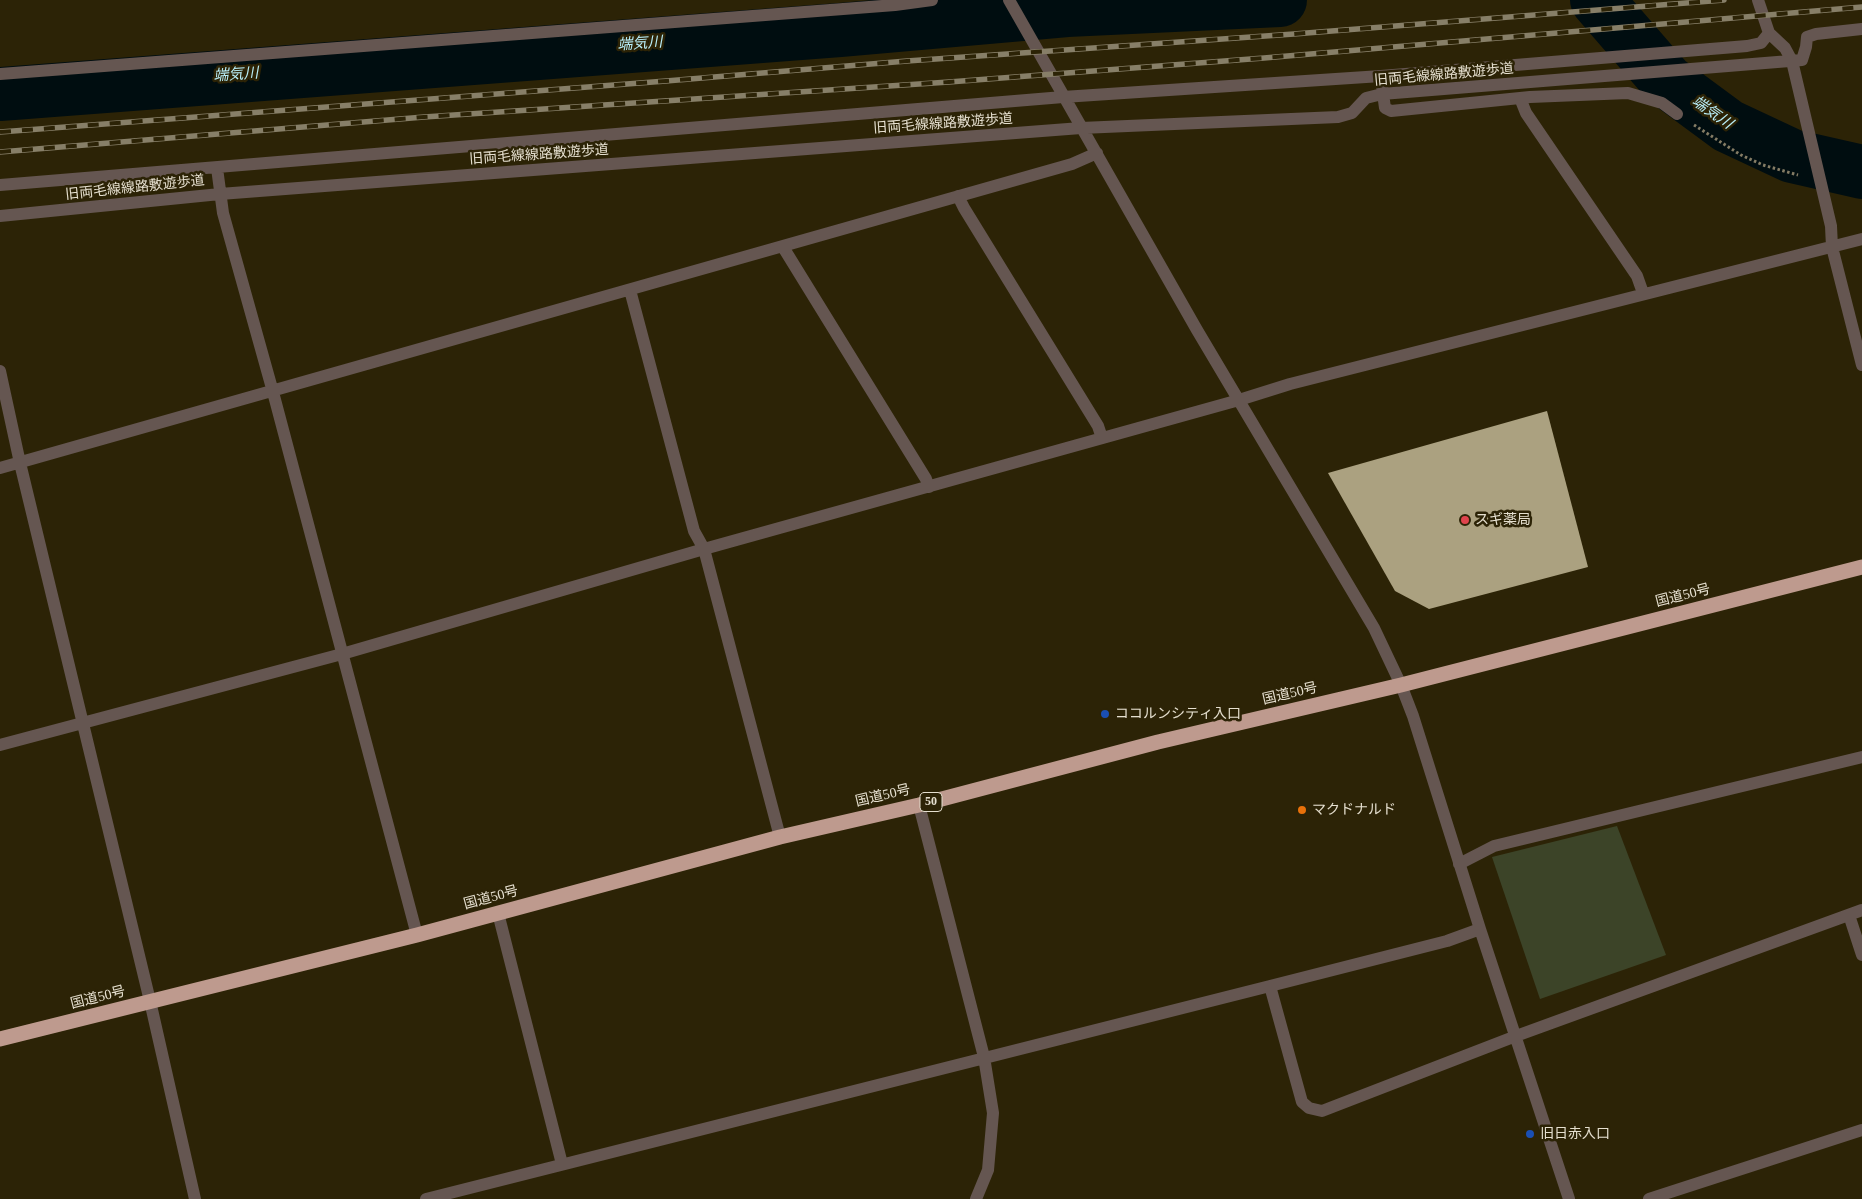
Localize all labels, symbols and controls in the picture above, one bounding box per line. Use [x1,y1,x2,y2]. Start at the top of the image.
water label: 端気川 [617,33,663,55]
street label: 旧両毛線線路敷遊歩道 [1374,61,1514,89]
water label: 端気川 [213,64,259,86]
water label: 端気川 [1688,93,1736,133]
street label: 旧両毛線線路敷遊歩道 [873,111,1013,137]
street label: 旧両毛線線路敷遊歩道 [469,142,609,168]
street label: 旧両毛線線路敷遊歩道 [65,172,205,204]
place label: スギ薬局 [1475,512,1531,528]
marker: スギ薬局 [1459,514,1471,526]
street label: 国道50号 [1654,581,1712,611]
street label: 国道50号 [1261,680,1319,708]
place label: ココルンシティ入口 [1115,706,1241,722]
marker: ココルンシティ入口 [1099,708,1111,720]
street label: 国道50号 [854,782,912,810]
road number: 50 [920,792,942,812]
place label: マクドナルド [1312,802,1396,818]
marker: マクドナルド [1296,804,1308,816]
street label: 国道50号 [462,883,520,913]
street label: 国道50号 [69,983,127,1013]
place label: 旧日赤入口 [1540,1126,1610,1142]
marker: 旧日赤入口 [1524,1128,1536,1140]

